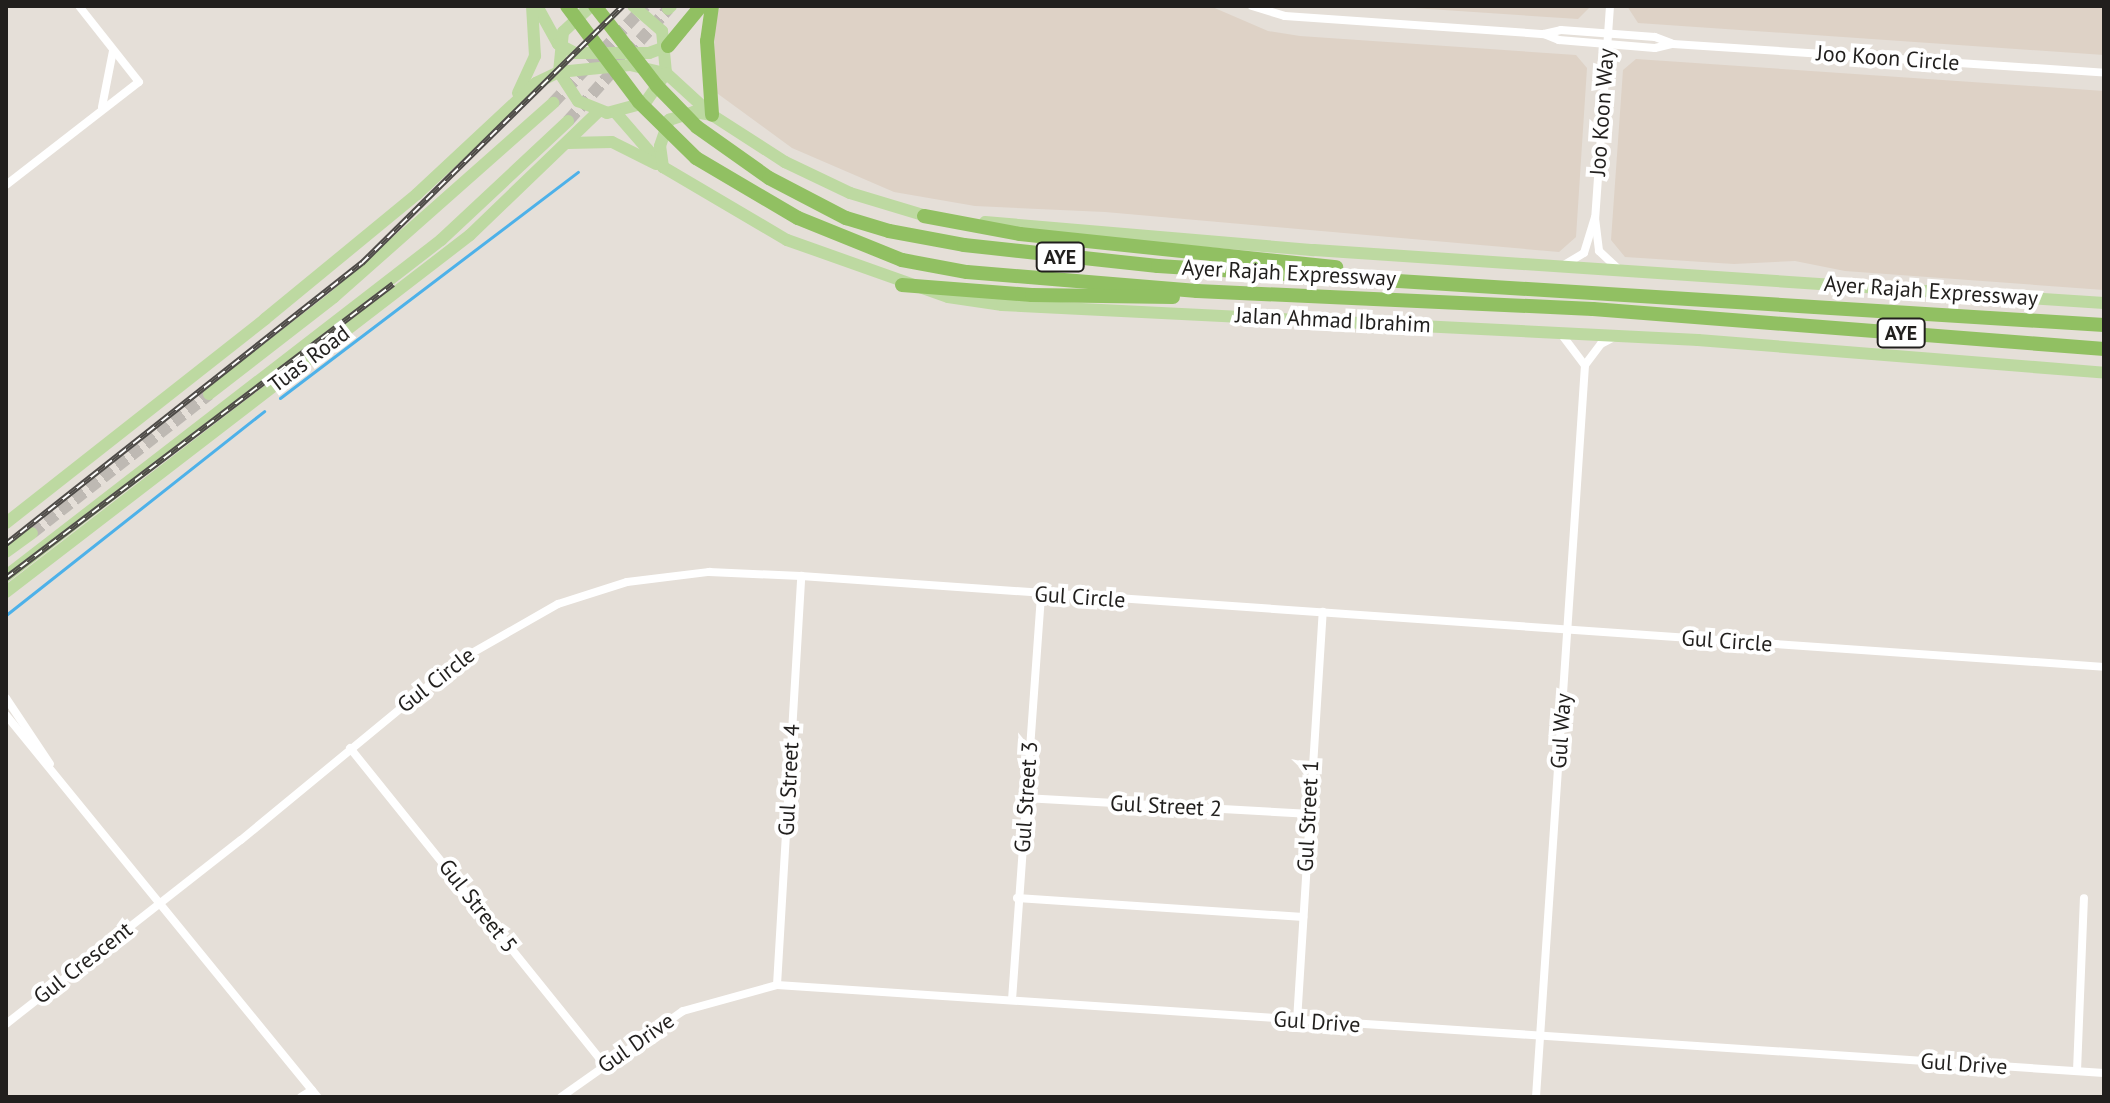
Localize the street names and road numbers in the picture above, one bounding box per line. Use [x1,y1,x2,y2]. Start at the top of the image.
street label: Joo Koon Circle [1816,40,1960,76]
street label: Joo Koon Way [1584,47,1620,177]
road number: AYE [1034,241,1086,273]
street label: Ayer Rajah Expressway [1181,254,1397,292]
street label: Ayer Rajah Expressway [1823,270,2039,312]
street label: Jalan Ahmad Ibrahim [1234,302,1432,338]
road number: AYE [1875,317,1927,349]
street label: Tuas Road [263,320,355,398]
street label: Gul Circle [1034,581,1126,613]
street label: Gul Circle [1681,625,1773,657]
street label: Gul Circle [392,642,480,718]
street label: Gul Way [1545,692,1577,770]
street label: Gul Street 4 [773,724,805,836]
street label: Gul Street 3 [1009,740,1043,854]
street label: Gul Street 1 [1292,760,1324,872]
street label: Gul Street 2 [1110,790,1222,822]
street label: Gul Street 5 [433,854,523,958]
street label: Gul Crescent [28,916,138,1010]
street label: Gul Drive [1273,1006,1361,1038]
street label: Gul Drive [593,1007,679,1079]
street label: Gul Drive [1920,1048,2008,1080]

